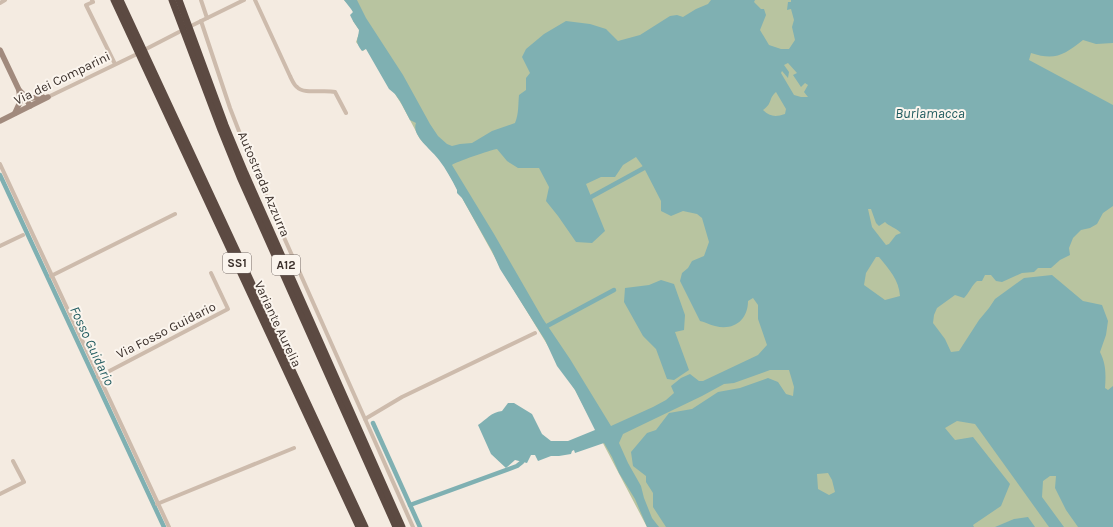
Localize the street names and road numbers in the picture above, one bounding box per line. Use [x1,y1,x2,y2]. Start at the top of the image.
street label: Via dei Comparini [11,48,113,108]
street label: Autostrada Azzurra [235,129,293,239]
road number: SS1 [223,253,251,273]
road number: A12 [272,255,300,275]
street label: Variante Aurelia [251,278,305,370]
street label: Via Fosso Guidario [114,298,218,362]

